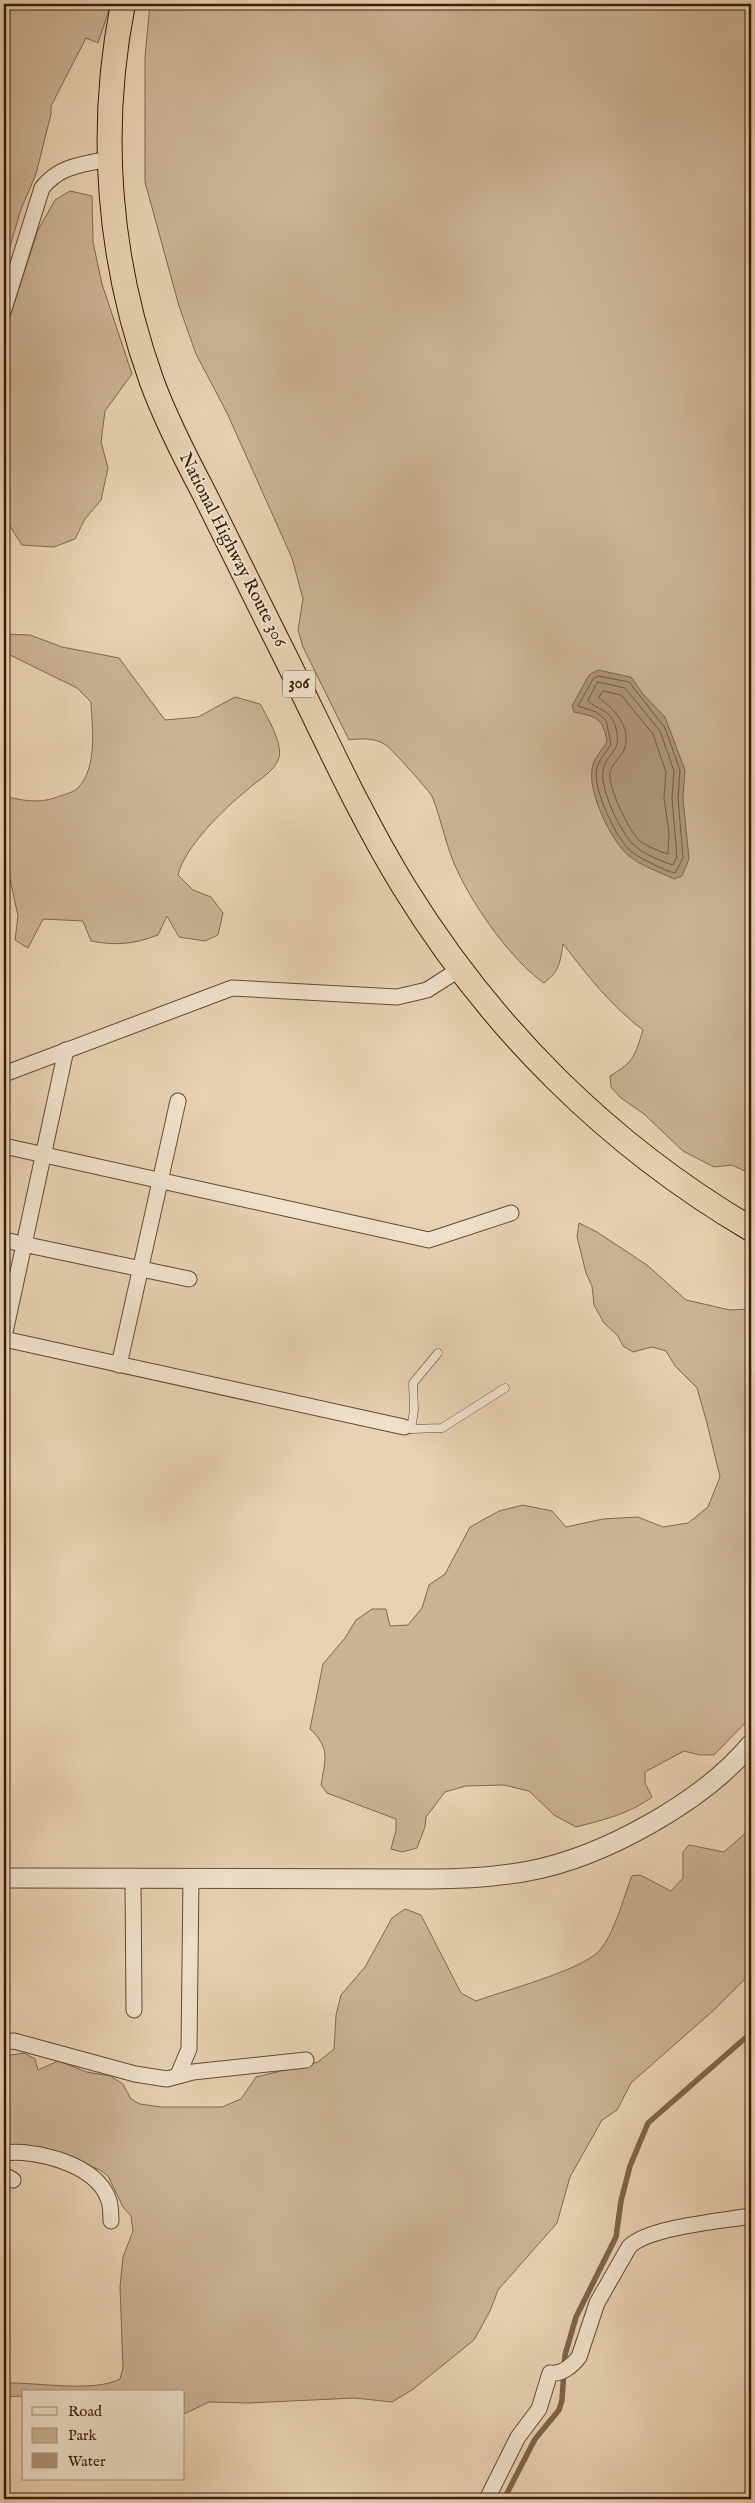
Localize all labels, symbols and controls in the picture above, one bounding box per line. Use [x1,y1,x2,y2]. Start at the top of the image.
street label: National Highway Route 306 [173,449,291,651]
road number: 306 [283,671,315,698]
legend [22,2390,185,2480]
text: Road [68,2402,103,2421]
text: Park [68,2426,98,2445]
text: Water [68,2452,106,2471]

